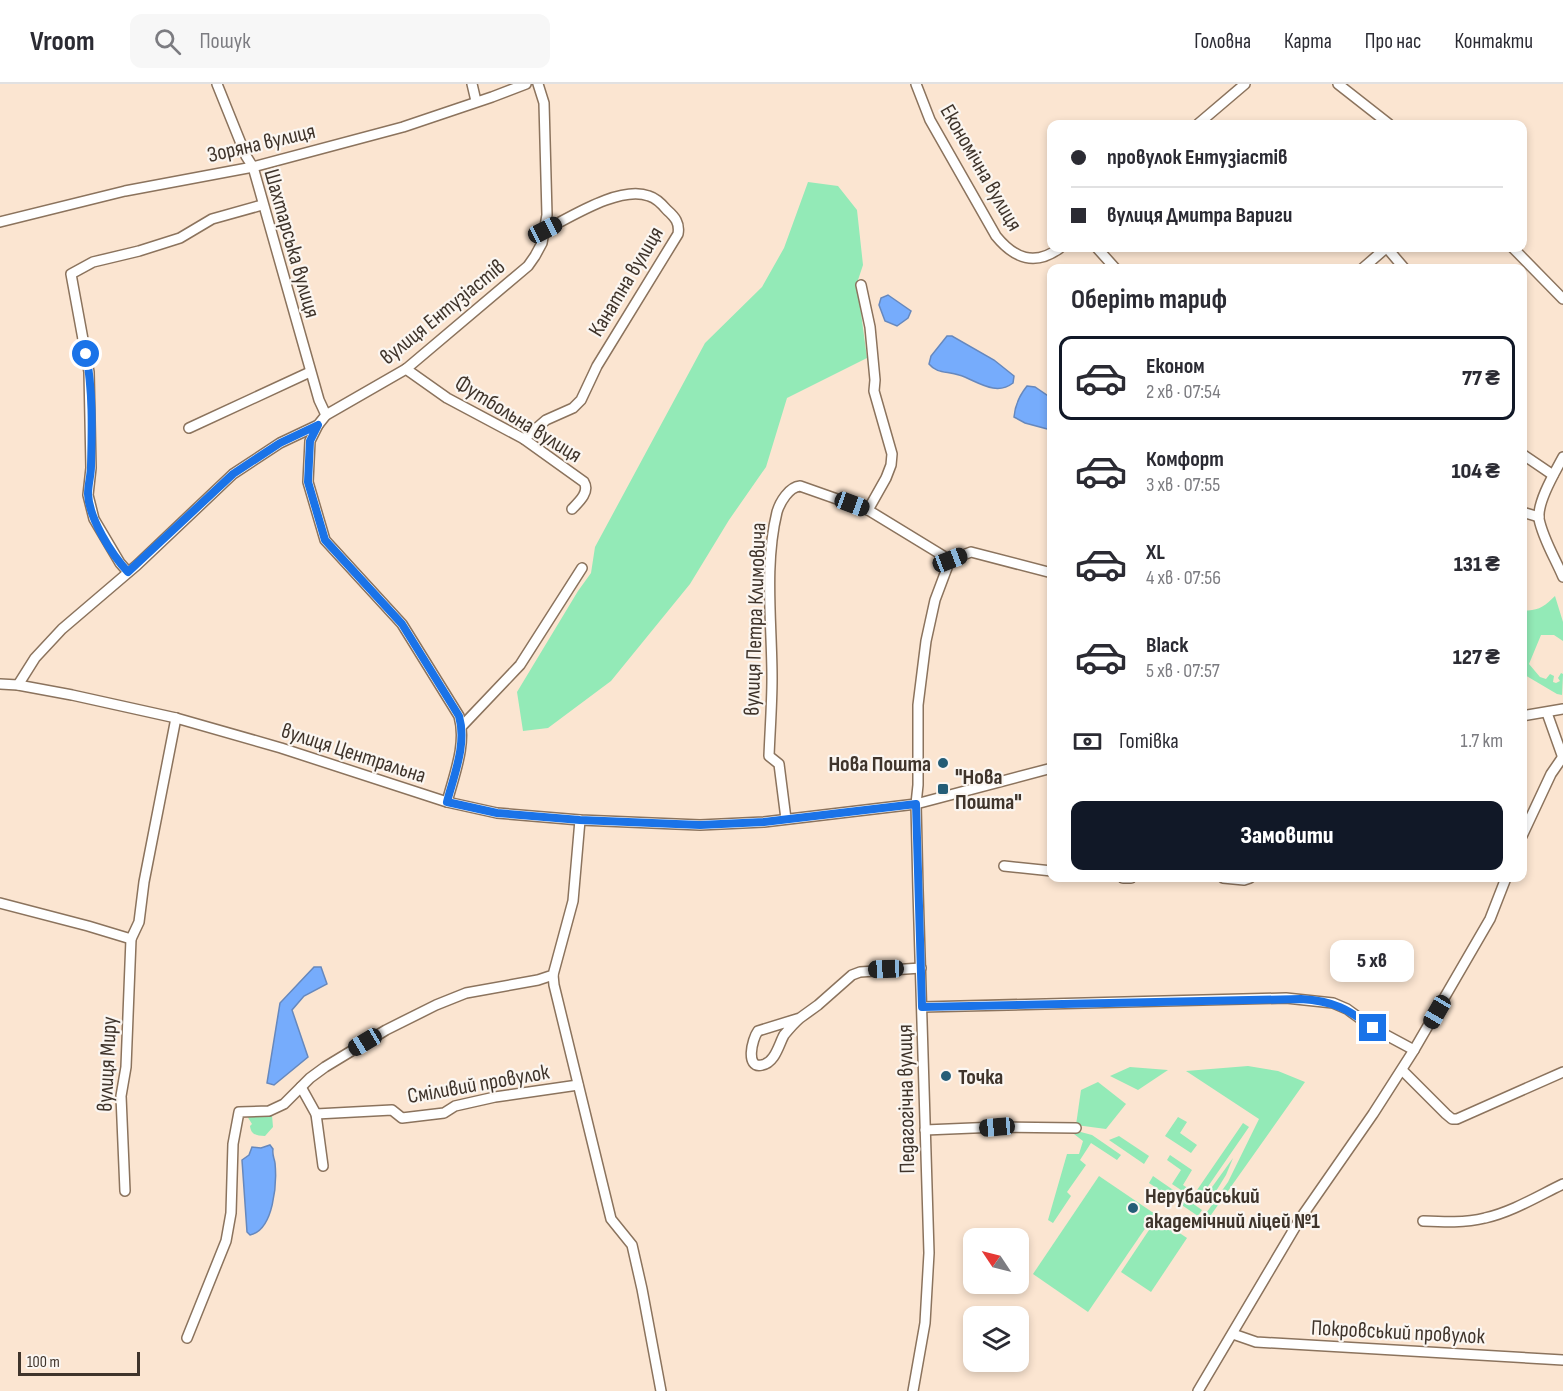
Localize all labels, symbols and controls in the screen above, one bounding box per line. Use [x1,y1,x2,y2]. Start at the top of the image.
search box [130,14,550,68]
text: Vroom [30,25,94,58]
icon: search [151,25,184,58]
text: Пошук [199,28,250,55]
text: Головна [1194,29,1251,54]
text: Карта [1284,29,1332,54]
text: Про нас [1365,29,1421,54]
text: Контакти [1454,29,1533,54]
street label: Економічна вулиця [934,100,1028,236]
street label: Зоряна вулиця [205,118,318,169]
text: провулок Ентузіастів [1107,144,1288,171]
street label: Шахтарська вулиця [257,166,326,321]
text: вулиця Дмитра Вариги [1107,202,1292,229]
car [525,214,565,246]
street label: Канатна вулиця [583,222,670,342]
street label: вулиця Ентузіастів [375,254,511,371]
text: Оберіть тариф [1071,284,1227,316]
route start [72,340,99,367]
icon: car [1074,351,1128,405]
text: Економ [1146,353,1205,380]
text: 77 ₴ [1462,365,1500,392]
street label: Футбольна вулиця [450,370,587,469]
text: 2 хв · 07:54 [1146,380,1221,404]
icon: car [1074,444,1128,498]
text: Комфорт [1146,446,1224,473]
text: 104 ₴ [1451,458,1500,485]
text: 3 хв · 07:55 [1146,473,1220,497]
car [832,489,872,519]
street label: вулиця Петра Климовича [739,522,772,716]
icon: car [1074,537,1128,591]
text: XL [1146,539,1165,566]
car [930,545,970,575]
text: 131 ₴ [1454,551,1500,578]
text: 4 хв · 07:56 [1146,566,1221,590]
icon: car [1074,630,1128,684]
text: Black [1146,632,1188,659]
text: 127 ₴ [1453,644,1500,671]
text: 5 хв · 07:57 [1146,659,1220,683]
street label: вулиця Центральна [278,717,429,790]
icon: cash [1071,725,1104,758]
text: Готівка [1119,728,1179,755]
text: 1.7 km [1461,729,1503,753]
place label: Нова Пошта [828,751,931,778]
marker: Нова Пошта [936,756,950,770]
place label: "Нова Пошта" [955,764,1022,816]
marker: "Нова Пошта" [936,782,950,796]
button: Замовити [1071,801,1503,870]
callout: 5 хв [1331,941,1415,983]
text: 5 хв [1357,949,1387,973]
car [868,959,904,979]
car [1420,992,1454,1032]
route end [1359,1014,1386,1041]
street label: вулиця Миру [92,1015,124,1112]
street label: Педагогічна вулиця [892,1024,921,1174]
car [345,1025,385,1059]
street label: Сміливий провулок [405,1059,552,1110]
place label: Точка [958,1064,1003,1091]
marker: Точка [939,1069,953,1083]
car [978,1116,1016,1138]
place label: Нерубайський академічний ліцей №1 [1145,1183,1320,1235]
marker: Нерубайський академічний ліцей №1 [1126,1201,1140,1215]
north arrow [963,1228,1029,1294]
map controls [963,1228,1029,1372]
button: layers [963,1306,1029,1372]
street label: Покровський провулок [1310,1314,1486,1351]
scale bar [18,1349,140,1376]
text: 100 m [27,1353,60,1372]

